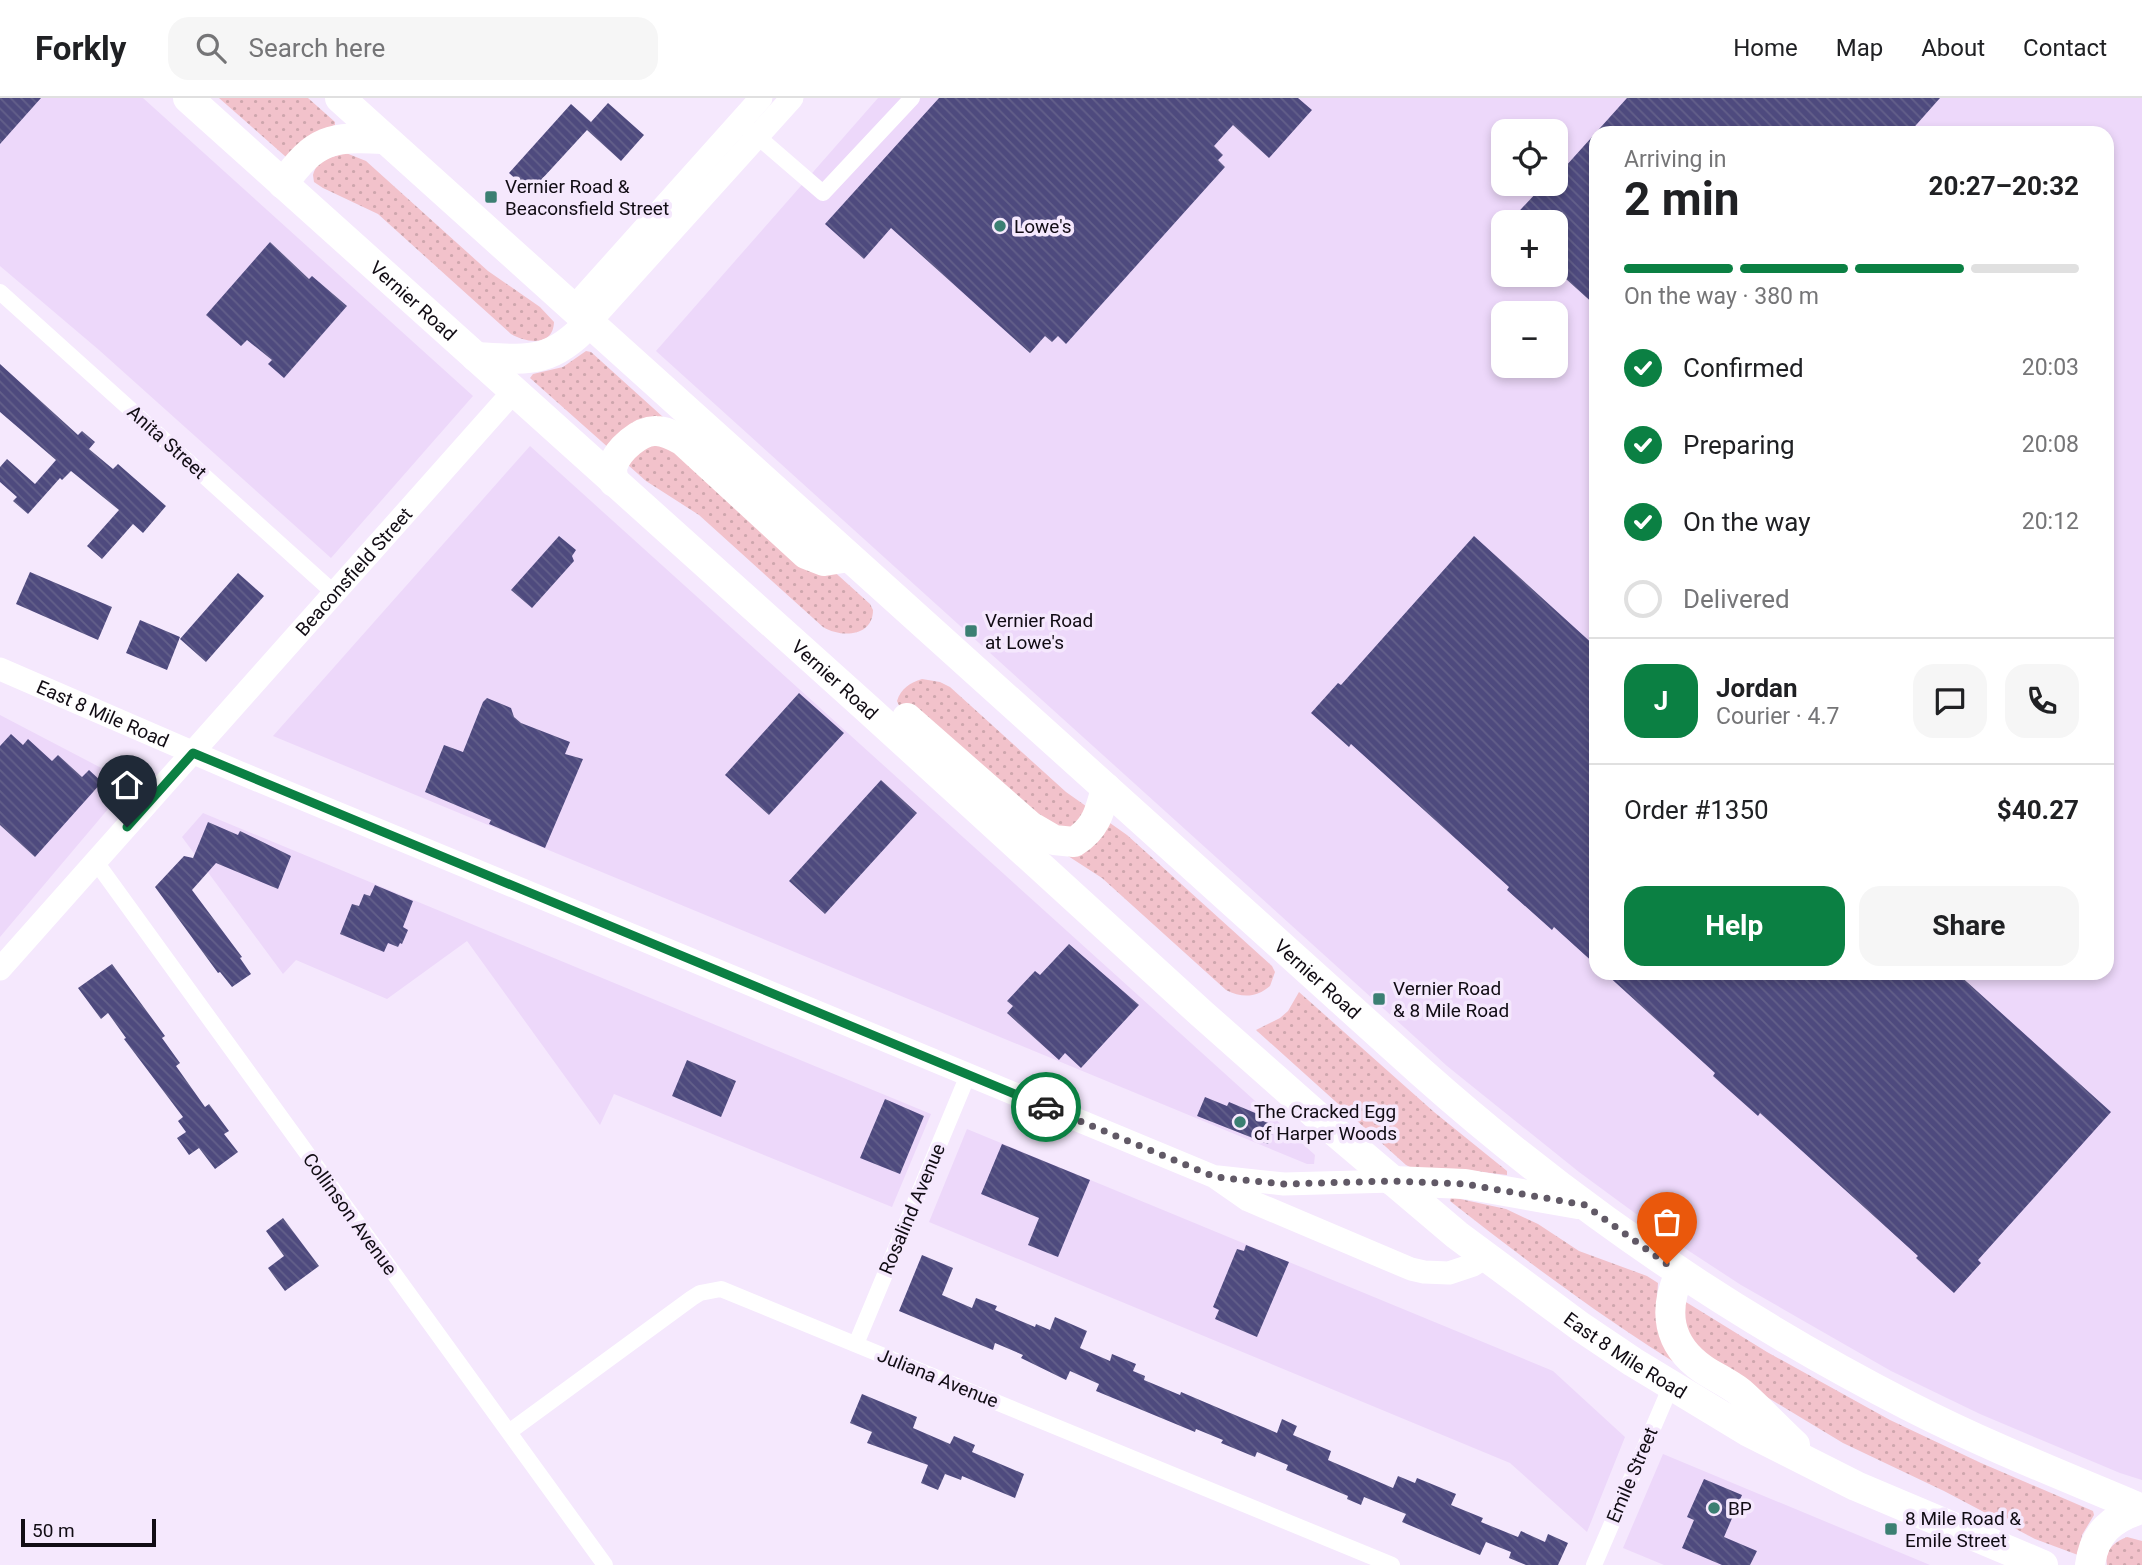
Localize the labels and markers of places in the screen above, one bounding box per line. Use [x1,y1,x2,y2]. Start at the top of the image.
place label: Vernier Road & Beaconsfield Street [505,175,669,220]
marker: Vernier Road & Beaconsfield Street [483,189,499,205]
place label: Lowe's [1014,215,1072,238]
marker: Lowe's [992,218,1008,234]
place label: Vernier Road at Lowe's [985,609,1093,654]
marker: Vernier Road at Lowe's [963,623,979,639]
pin [97,755,157,827]
place label: Vernier Road & 8 Mile Road [1393,977,1509,1022]
marker: Vernier Road & 8 Mile Road [1371,991,1387,1007]
place label: The Cracked Egg of Harper Woods [1254,1100,1397,1145]
marker: The Cracked Egg of Harper Woods [1232,1114,1248,1130]
pin [1637,1192,1697,1264]
place label: BP [1728,1497,1752,1520]
marker: BP [1706,1500,1722,1516]
place label: 8 Mile Road & Emile Street [1905,1507,2021,1552]
marker: 8 Mile Road & Emile Street [1883,1521,1899,1537]

